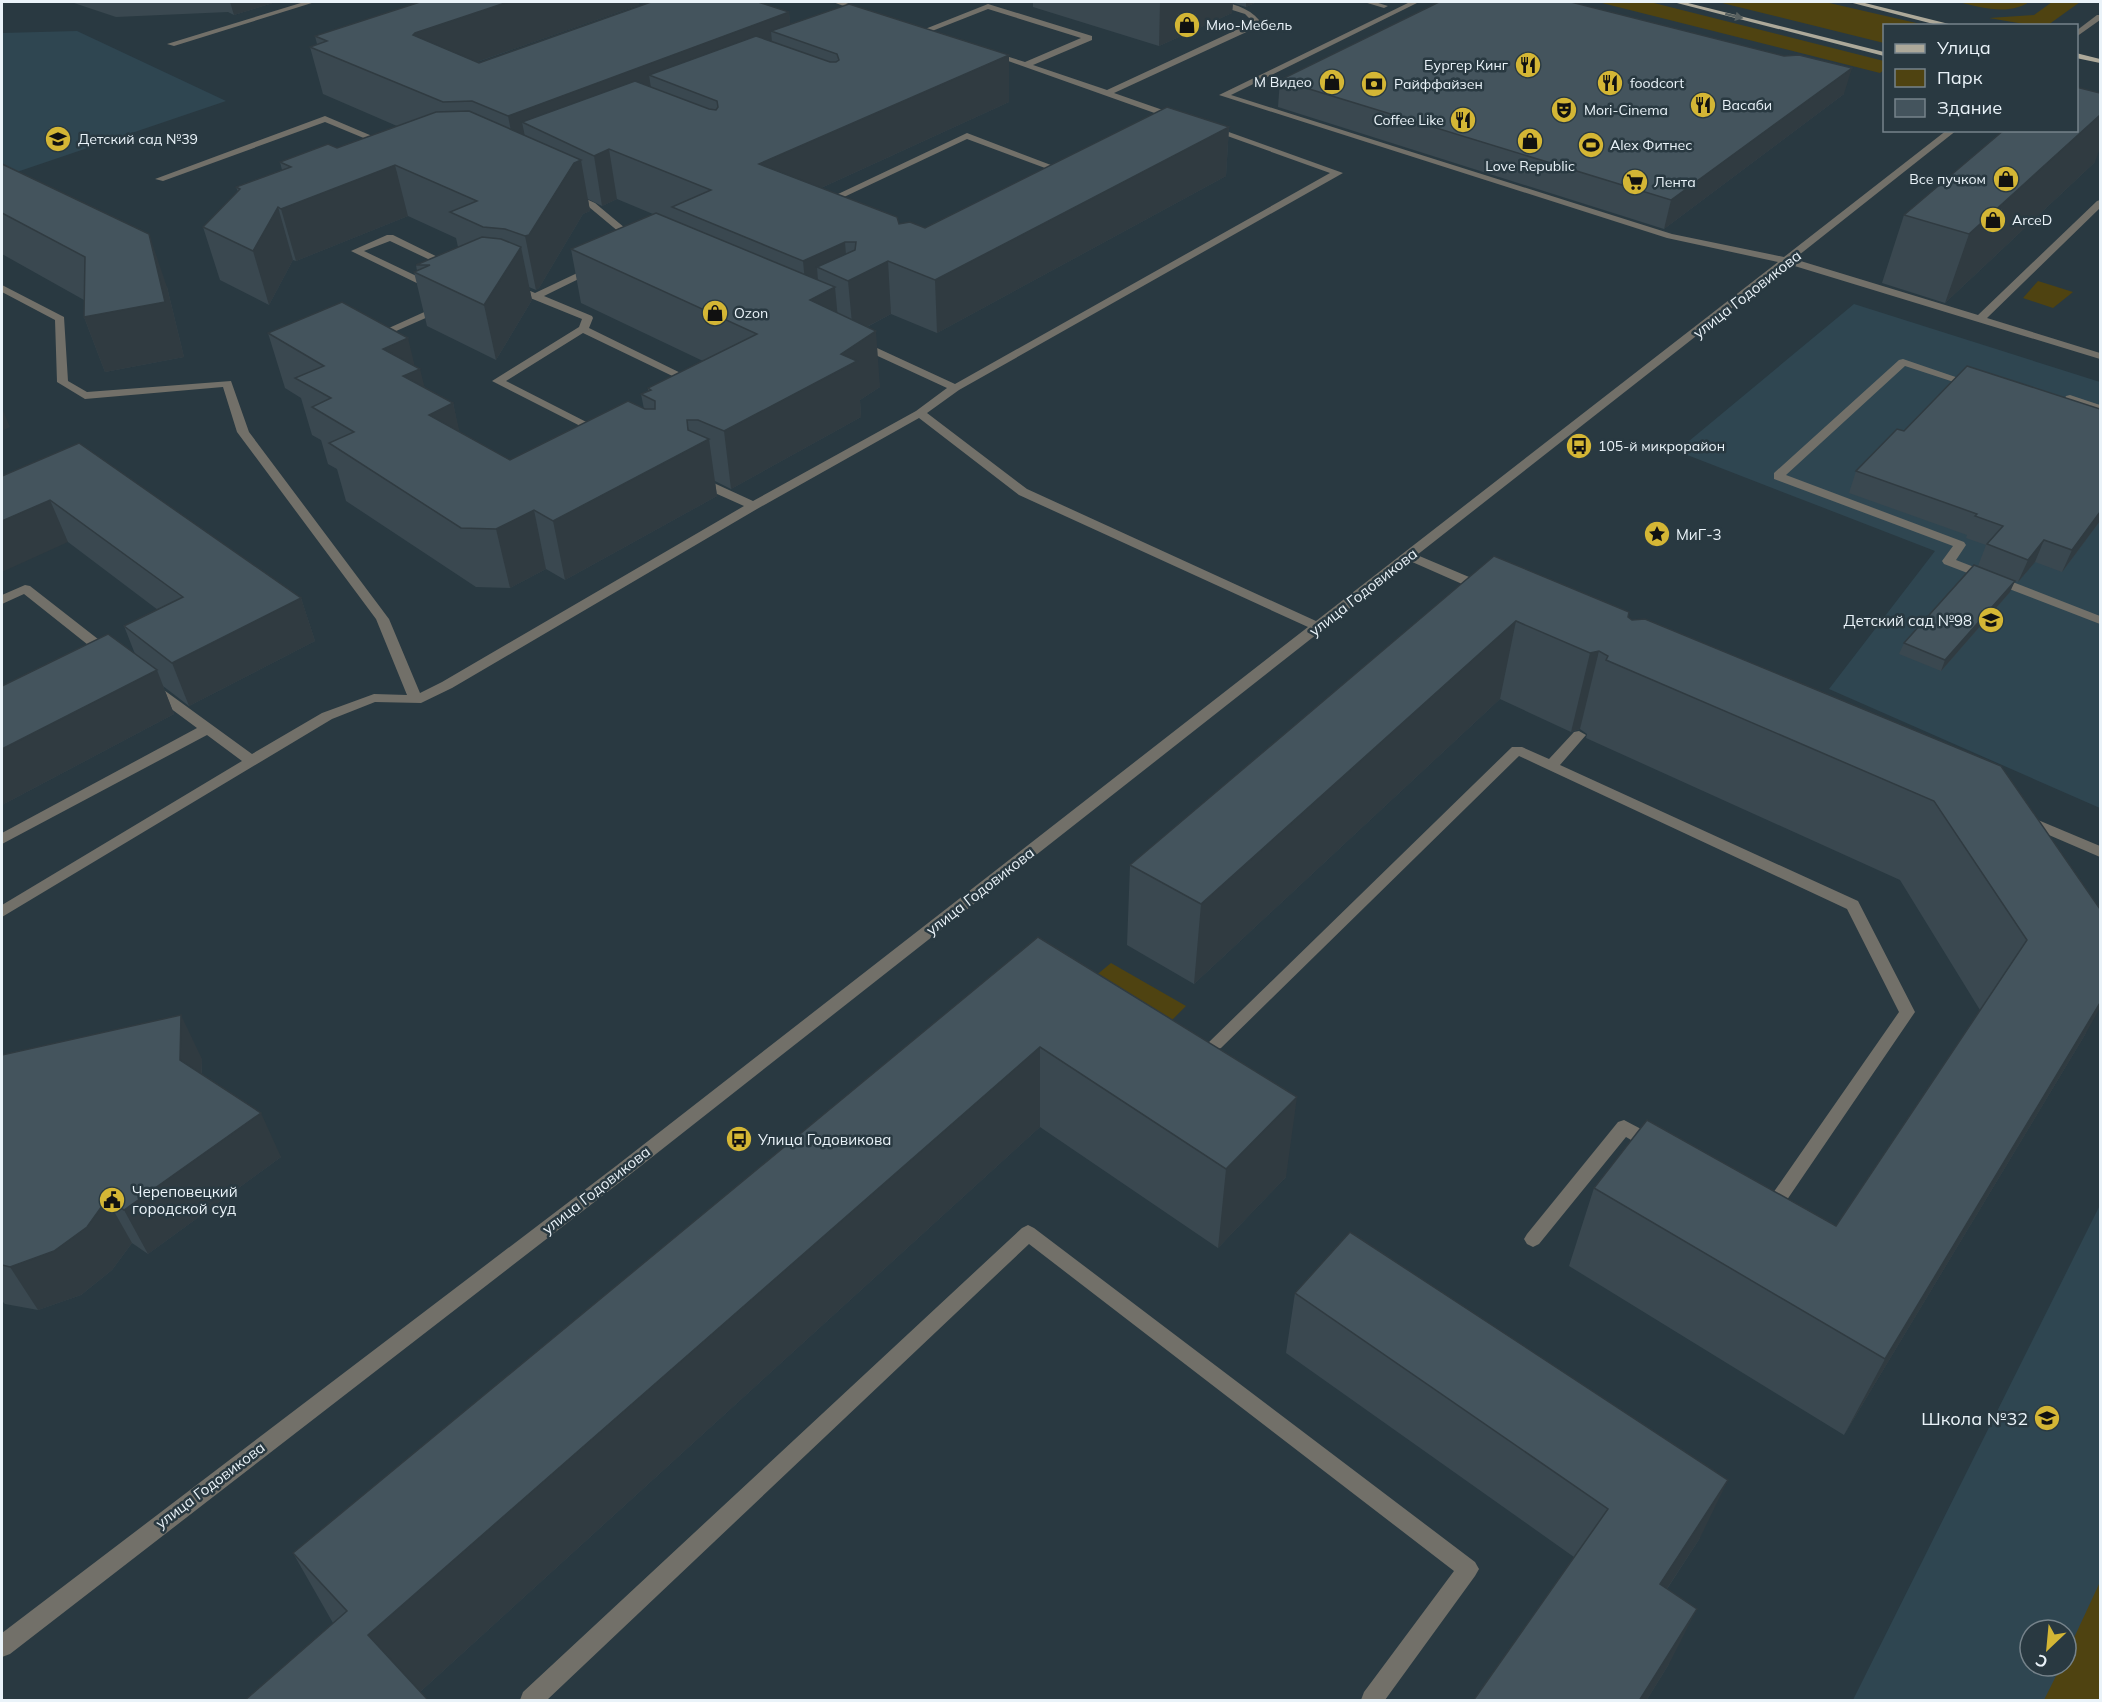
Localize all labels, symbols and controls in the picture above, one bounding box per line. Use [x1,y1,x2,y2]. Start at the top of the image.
shop icon: Мио-Мебель [1172,10,1202,40]
one-way arrow [1724,11,1743,21]
place label: Мио-Мебель [1206,16,1293,34]
legend [1883,24,2078,132]
text: Улица [1936,36,1991,59]
restaurant icon: Бургер Кинг [1513,50,1543,80]
place label: Бургер Кинг [1424,56,1509,74]
text: Парк [1937,66,1983,89]
shop icon: М Видео [1317,67,1347,97]
restaurant icon: foodcort [1595,68,1625,98]
bank icon: Райффайзен [1359,69,1389,99]
place label: М Видео [1254,73,1312,91]
place label: foodcort [1630,74,1684,92]
place label: Райффайзен [1394,75,1483,93]
restaurant icon: Васаби [1688,90,1718,120]
theatre icon: Mori-Cinema [1549,95,1579,125]
place label: Васаби [1722,96,1772,114]
text: Здание [1937,96,2002,119]
place label: Mori-Cinema [1584,101,1668,119]
restaurant icon: Coffee Like [1448,105,1478,135]
place label: Coffee Like [1373,111,1444,129]
school or university icon: Детский сад №39 [43,124,73,154]
shop icon: Love Republic [1515,126,1545,156]
place label: Детский сад №39 [78,130,198,148]
sports icon: Alex Фитнес [1576,130,1606,160]
place label: Alex Фитнес [1610,136,1692,154]
place label: Love Republic [1485,157,1575,175]
shop icon: Все пучком [1991,164,2021,194]
supermarket icon: Лента [1620,167,1650,197]
place label: Все пучком [1909,170,1986,188]
place label: Лента [1654,173,1696,191]
shop icon: ArceD [1978,205,2008,235]
place label: ArceD [2012,211,2052,229]
street label: улица Годовикова [1689,246,1805,342]
shop icon: Ozon [700,298,730,328]
place label: Ozon [734,304,768,322]
bus stop icon: 105-й микрорайон [1564,431,1594,461]
place label: 105-й микрорайон [1598,437,1725,455]
place icon: МиГ-3 [1642,519,1672,549]
place label: МиГ-3 [1676,525,1722,544]
street label: улица Годовикова [1305,544,1421,640]
school or university icon: Детский сад №98 [1976,605,2006,635]
place label: Детский сад №98 [1843,611,1972,630]
street label: улица Годовикова [922,843,1038,939]
bus stop icon: Улица Годовикова [724,1124,754,1154]
place label: Улица Годовикова [757,1130,891,1149]
street label: улица Годовикова [538,1142,654,1238]
place label: Череповецкий городской суд [132,1182,238,1218]
public building icon: Череповецкий городской суд [97,1185,127,1215]
school or university icon: Школа №32 [2032,1403,2062,1433]
place label: Школа №32 [1921,1407,2028,1430]
street label: улица Годовикова [151,1438,269,1532]
north arrow [2018,1618,2078,1678]
text: С [2032,1650,2051,1673]

